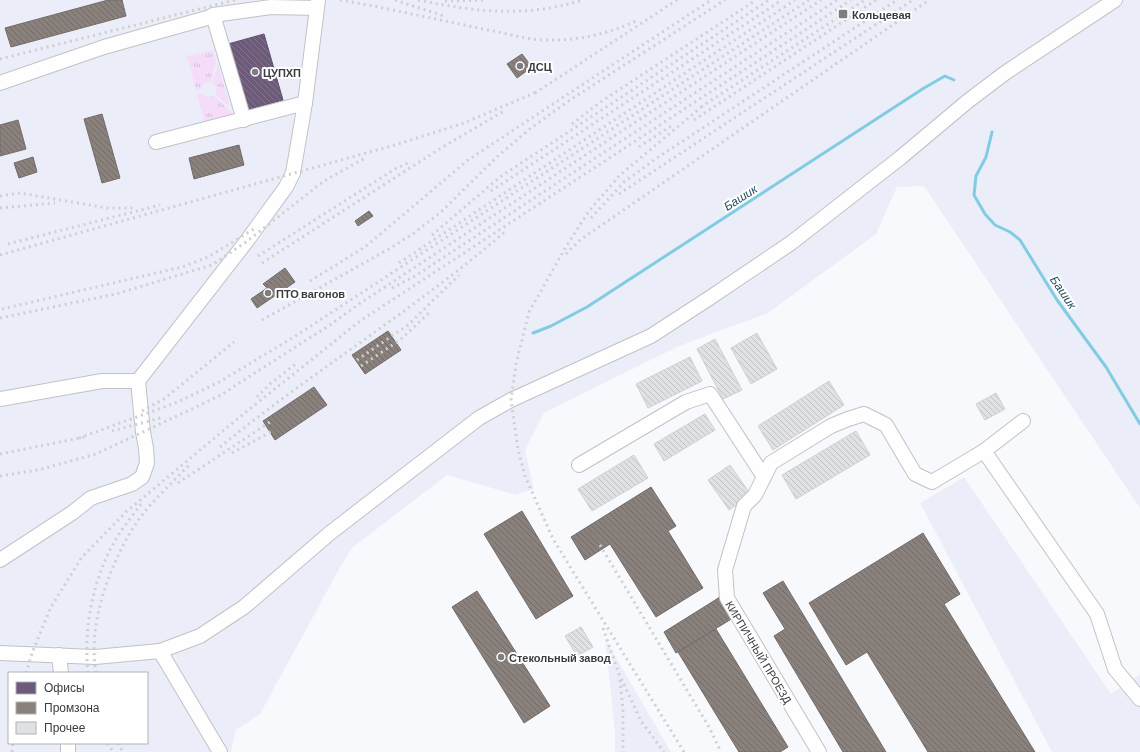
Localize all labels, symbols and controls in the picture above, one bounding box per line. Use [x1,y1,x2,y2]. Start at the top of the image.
marker: Кольцевая [837,8,849,20]
place label: Кольцевая [852,8,911,21]
place label: ДСЦ [528,60,552,73]
marker: ДСЦ [515,61,525,71]
place label: ЦУПХП [263,66,301,79]
marker: ЦУПХП [250,67,260,77]
water label: Башик [721,180,760,213]
water label: Башик [1048,273,1081,312]
place label: ПТО вагонов [276,287,345,300]
marker: ПТО вагонов [263,288,273,298]
street label: КИРПИЧНЫЙ ПРОЕЗД [723,598,795,706]
place label: Стекольный завод [509,651,611,664]
marker: Стекольный завод [496,652,506,662]
legend [8,672,148,744]
text: Офисы [44,680,85,695]
text: Промзона [44,700,100,715]
text: Прочее [44,720,86,735]

